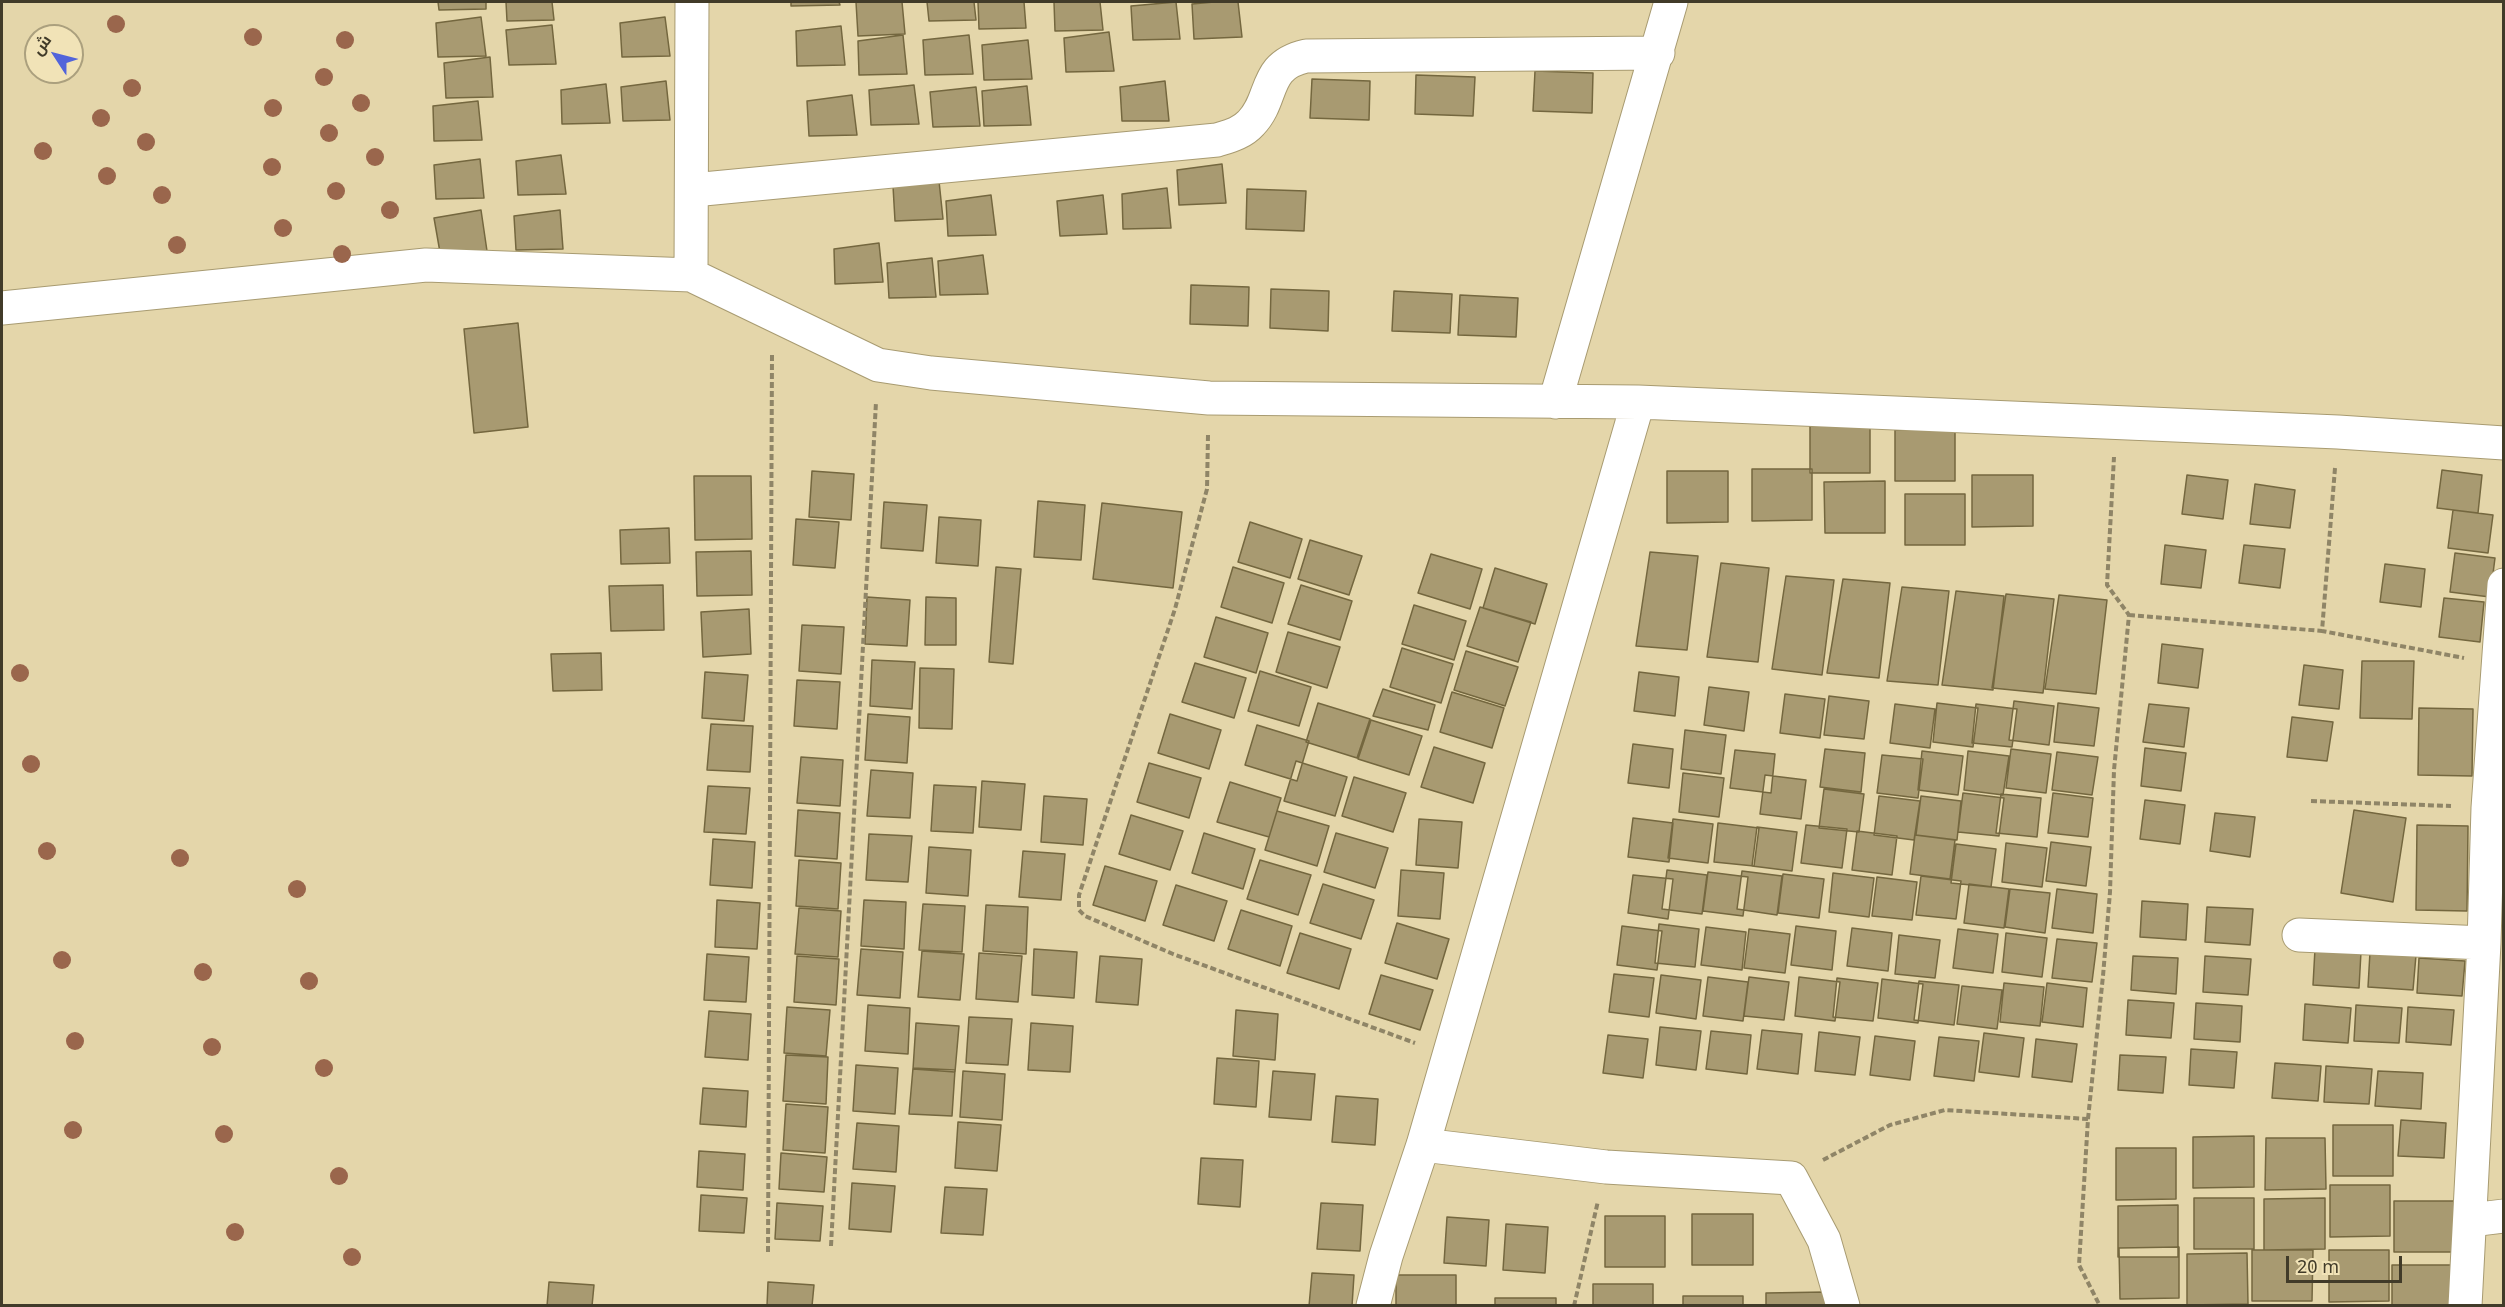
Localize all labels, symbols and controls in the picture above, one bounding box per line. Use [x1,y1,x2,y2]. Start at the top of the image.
north arrow [24,24,84,84]
text: ش [26,30,56,59]
scale bar [2289,1244,2404,1282]
text: 20 m [2297,1254,2339,1278]

